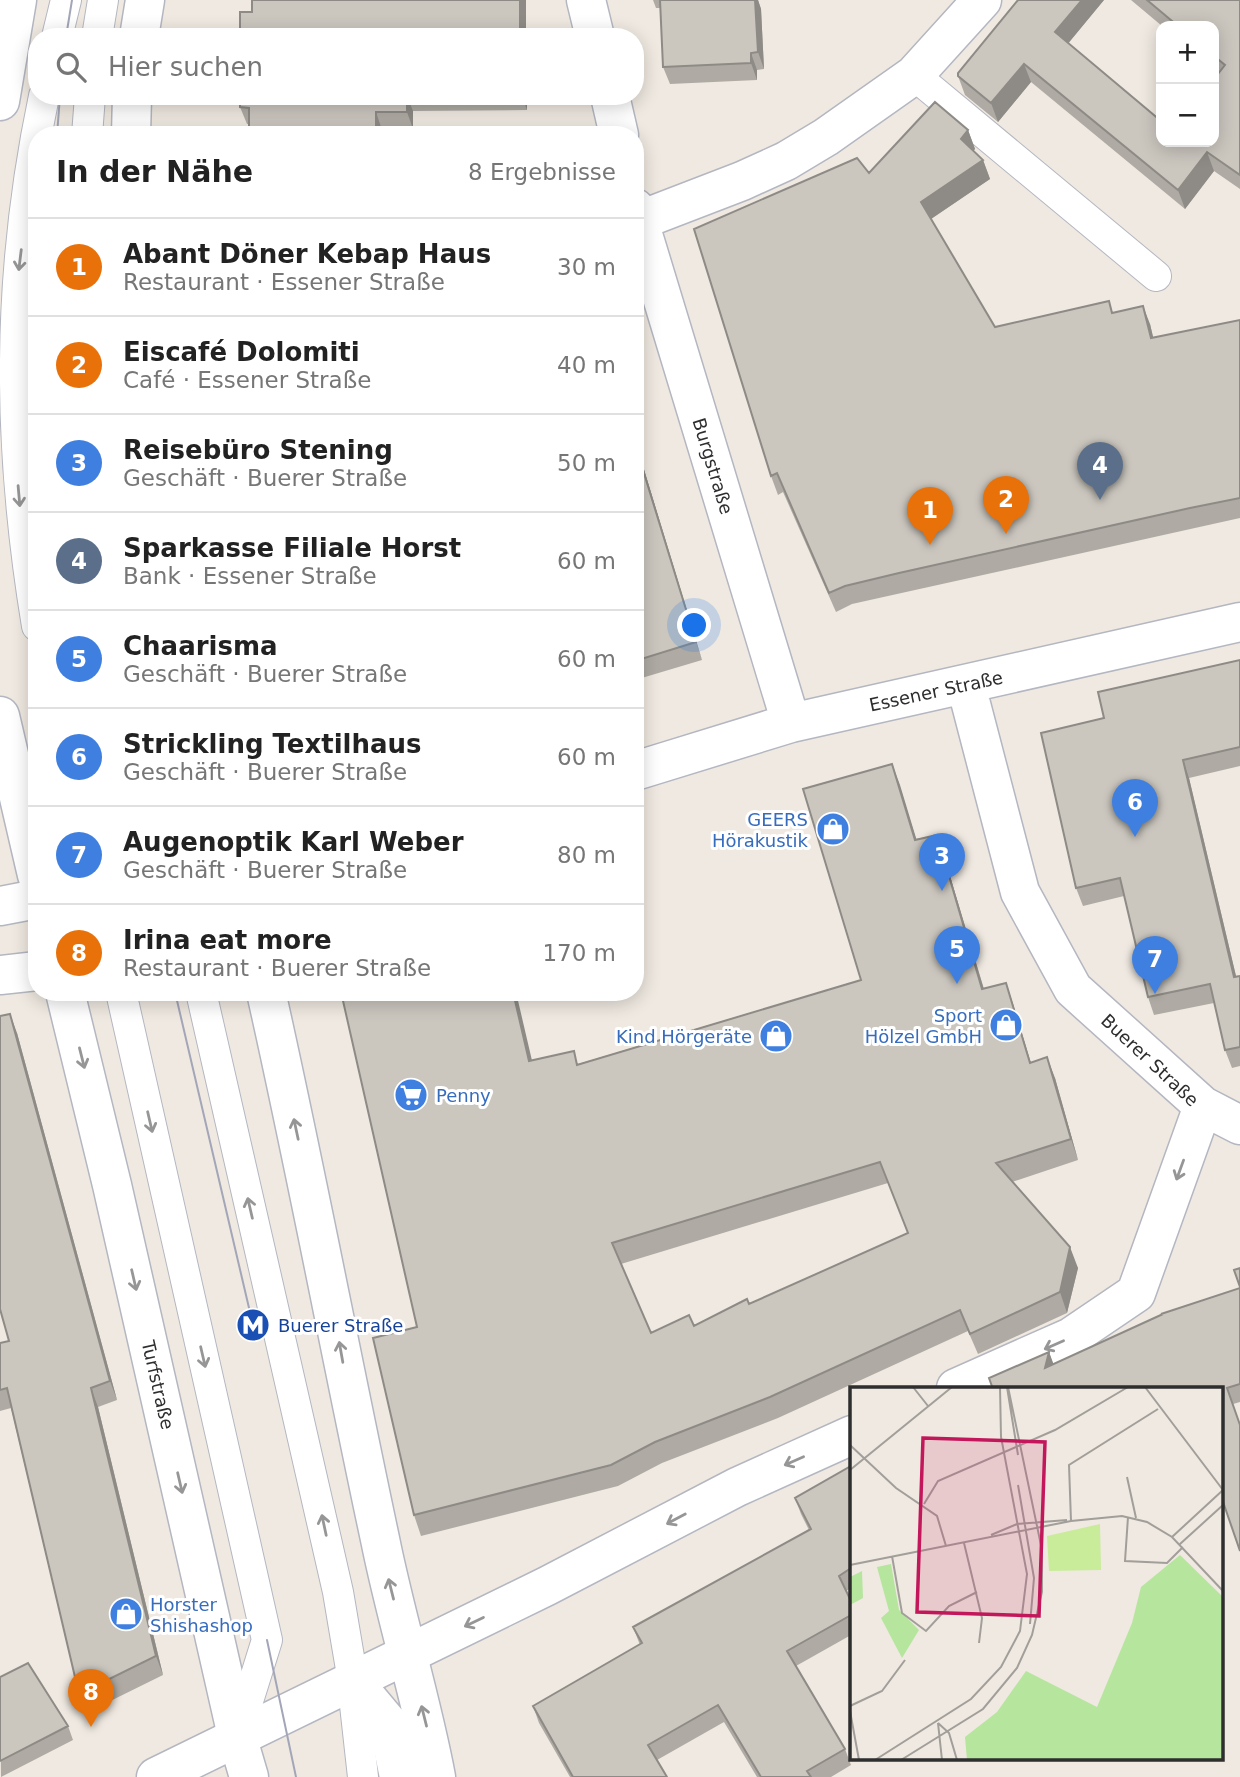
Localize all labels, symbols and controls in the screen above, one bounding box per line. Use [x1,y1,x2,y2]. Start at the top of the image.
map controls [1156,21,1219,147]
button: + [1156,21,1219,84]
search box [28,28,644,105]
icon: search [52,48,90,86]
text: Hier suchen [108,52,263,82]
button: − [1156,84,1219,147]
text: In der Nähe [56,154,253,189]
text: 8 Ergebnisse [468,159,616,185]
text: Abant Döner Kebap Haus [123,239,491,269]
one-way arrow [13,249,26,271]
text: 1 [71,254,87,280]
text: 30 m [557,254,616,280]
text: Restaurant · Essener Straße [123,269,445,295]
text: Eiscafé Dolomiti [123,337,360,367]
text: 2 [71,352,87,378]
text: 40 m [557,352,616,378]
text: Café · Essener Straße [123,367,371,393]
street label: Burgstraße [688,415,738,517]
text: Reisebüro Stening [123,435,393,465]
pin: 4 [1077,442,1123,500]
text: 3 [71,450,87,476]
text: 50 m [557,450,616,476]
text: Geschäft · Buerer Straße [123,465,407,491]
pin: 2 [983,476,1029,534]
one-way arrow [13,485,26,507]
pin: 1 [907,487,953,545]
text: Sparkasse Filiale Horst [123,533,461,563]
text: 4 [71,548,87,574]
text: 60 m [557,548,616,574]
text: Bank · Essener Straße [123,563,377,589]
your location [677,608,711,642]
text: Chaarisma [123,631,278,661]
text: 5 [71,646,87,672]
text: 60 m [557,646,616,672]
text: Geschäft · Buerer Straße [123,661,407,687]
street label: Essener Straße [867,667,1005,715]
text: Strickling Textilhaus [123,729,422,759]
text: 6 [71,744,87,770]
text: 60 m [557,744,616,770]
text: Geschäft · Buerer Straße [123,759,407,785]
pin: 6 [1112,779,1158,837]
place label: GEERS Hörakustik [712,809,809,851]
shop icon: GEERS Hörakustik [814,810,852,848]
text: Augenoptik Karl Weber [123,827,463,857]
pin: 3 [919,833,965,891]
text: 7 [71,842,87,868]
text: 80 m [557,842,616,868]
text: Geschäft · Buerer Straße [123,857,407,883]
text: Irina eat more [123,925,332,955]
pin: 5 [934,926,980,984]
pin: 7 [1132,936,1178,994]
text: 8 [71,940,87,966]
text: 170 m [542,940,616,966]
text: Restaurant · Buerer Straße [123,955,431,981]
place label: Sport Hölzel GmbH [865,1005,982,1047]
shop icon: Sport Hölzel GmbH [987,1006,1025,1044]
street label: Buerer Straße [1097,1010,1203,1110]
shop icon: Kind Hörgeräte [757,1017,795,1055]
place label: Kind Hörgeräte [616,1026,752,1047]
one-way arrow [76,1047,89,1069]
supermarket icon: Penny [392,1076,430,1114]
place label: Penny [436,1085,491,1106]
one-way arrow [144,1110,157,1133]
one-way arrow [289,1118,302,1141]
one-way arrow [1173,1159,1185,1181]
one-way arrow [242,1197,256,1220]
one-way arrow [128,1268,141,1291]
metro station icon: Buerer Straße [234,1306,272,1344]
place label: Buerer Straße [278,1315,403,1336]
street label: Turfstraße [137,1337,178,1432]
one-way arrow [1044,1339,1065,1352]
one-way arrow [334,1341,347,1364]
one-way arrow [197,1345,210,1368]
inset map [850,1387,1222,1760]
one-way arrow [784,1455,805,1468]
one-way arrow [174,1471,187,1494]
one-way arrow [666,1512,687,1526]
one-way arrow [316,1514,330,1537]
one-way arrow [384,1578,397,1601]
place label: Horster Shishashop [150,1594,253,1636]
shop icon: Horster Shishashop [107,1595,145,1633]
one-way arrow [464,1616,485,1629]
pin: 8 [68,1669,114,1727]
one-way arrow [417,1705,430,1728]

